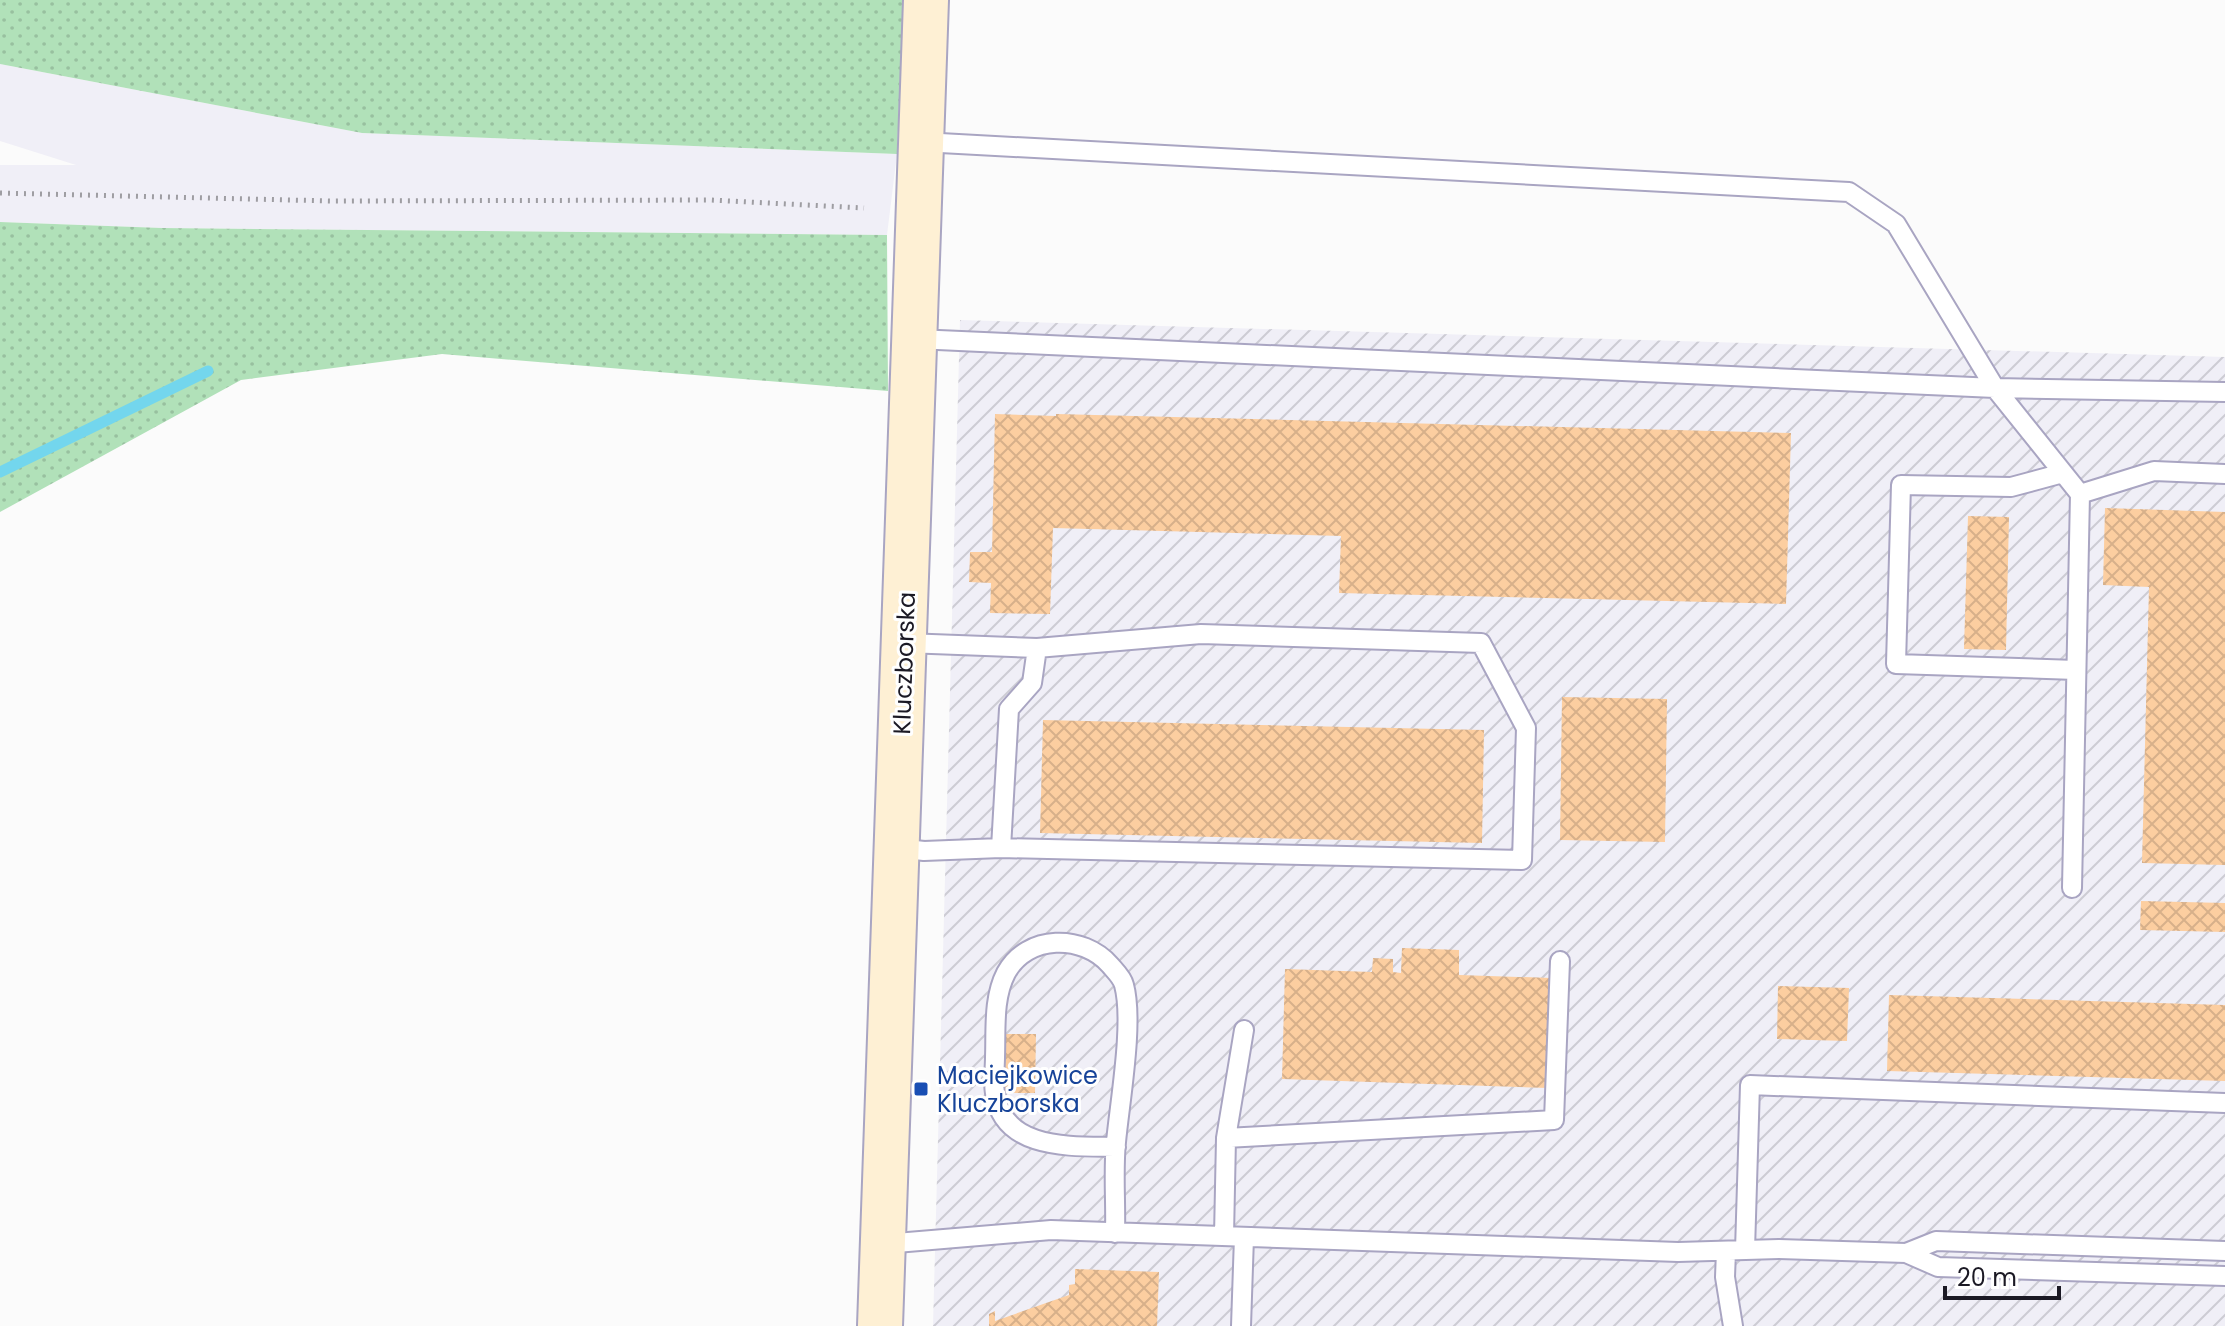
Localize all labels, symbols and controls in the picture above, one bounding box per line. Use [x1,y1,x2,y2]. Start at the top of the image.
street label: Kluczborska [885,591,923,735]
place label: Maciejkowice Kluczborska [937,1059,1098,1120]
marker: Maciejkowice Kluczborska [912,1080,930,1098]
scale bar [1945,1250,2059,1300]
text: 20 m [1957,1261,2017,1294]

